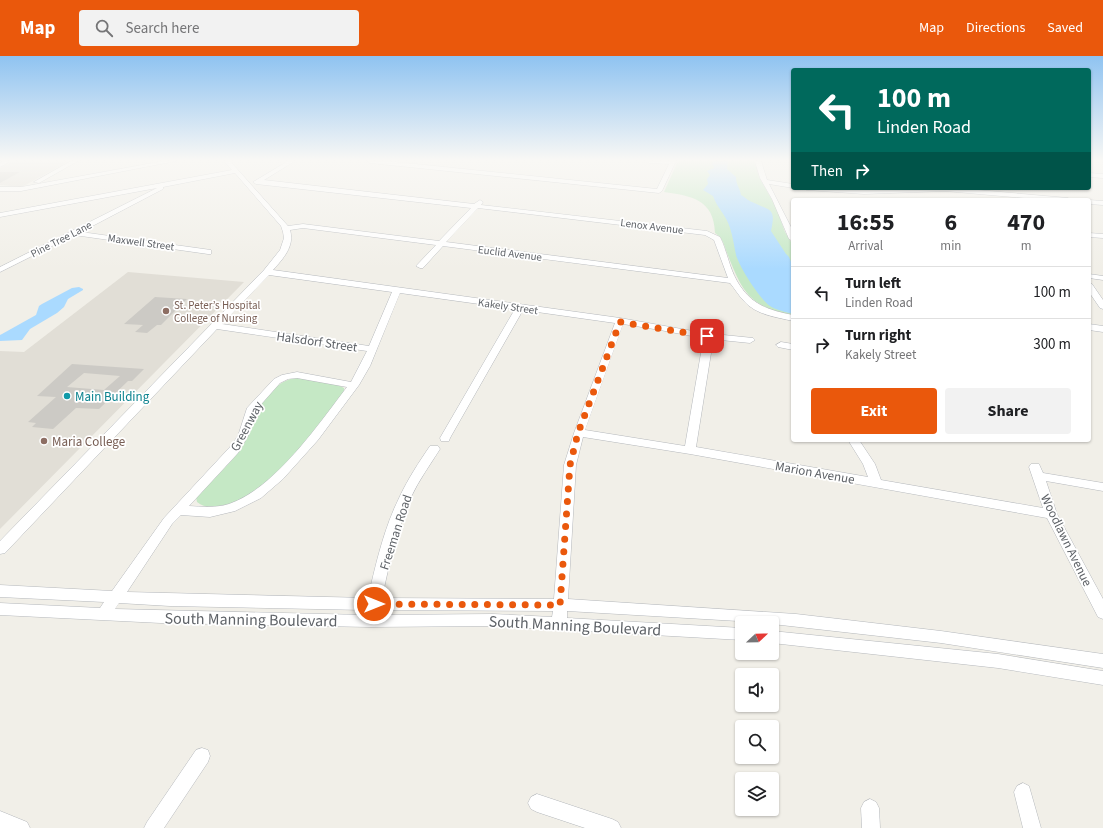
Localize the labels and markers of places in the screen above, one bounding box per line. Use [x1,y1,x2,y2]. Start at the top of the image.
place label: St. Peter’s Hospital College of Nursing [174,298,260,326]
marker: St. Peter’s Hospital College of Nursing [161,306,171,316]
pin [690,319,724,353]
place label: Main Building [75,388,150,406]
marker: Main Building [62,391,72,401]
place label: Maria College [52,433,125,451]
marker: Maria College [39,436,49,446]

